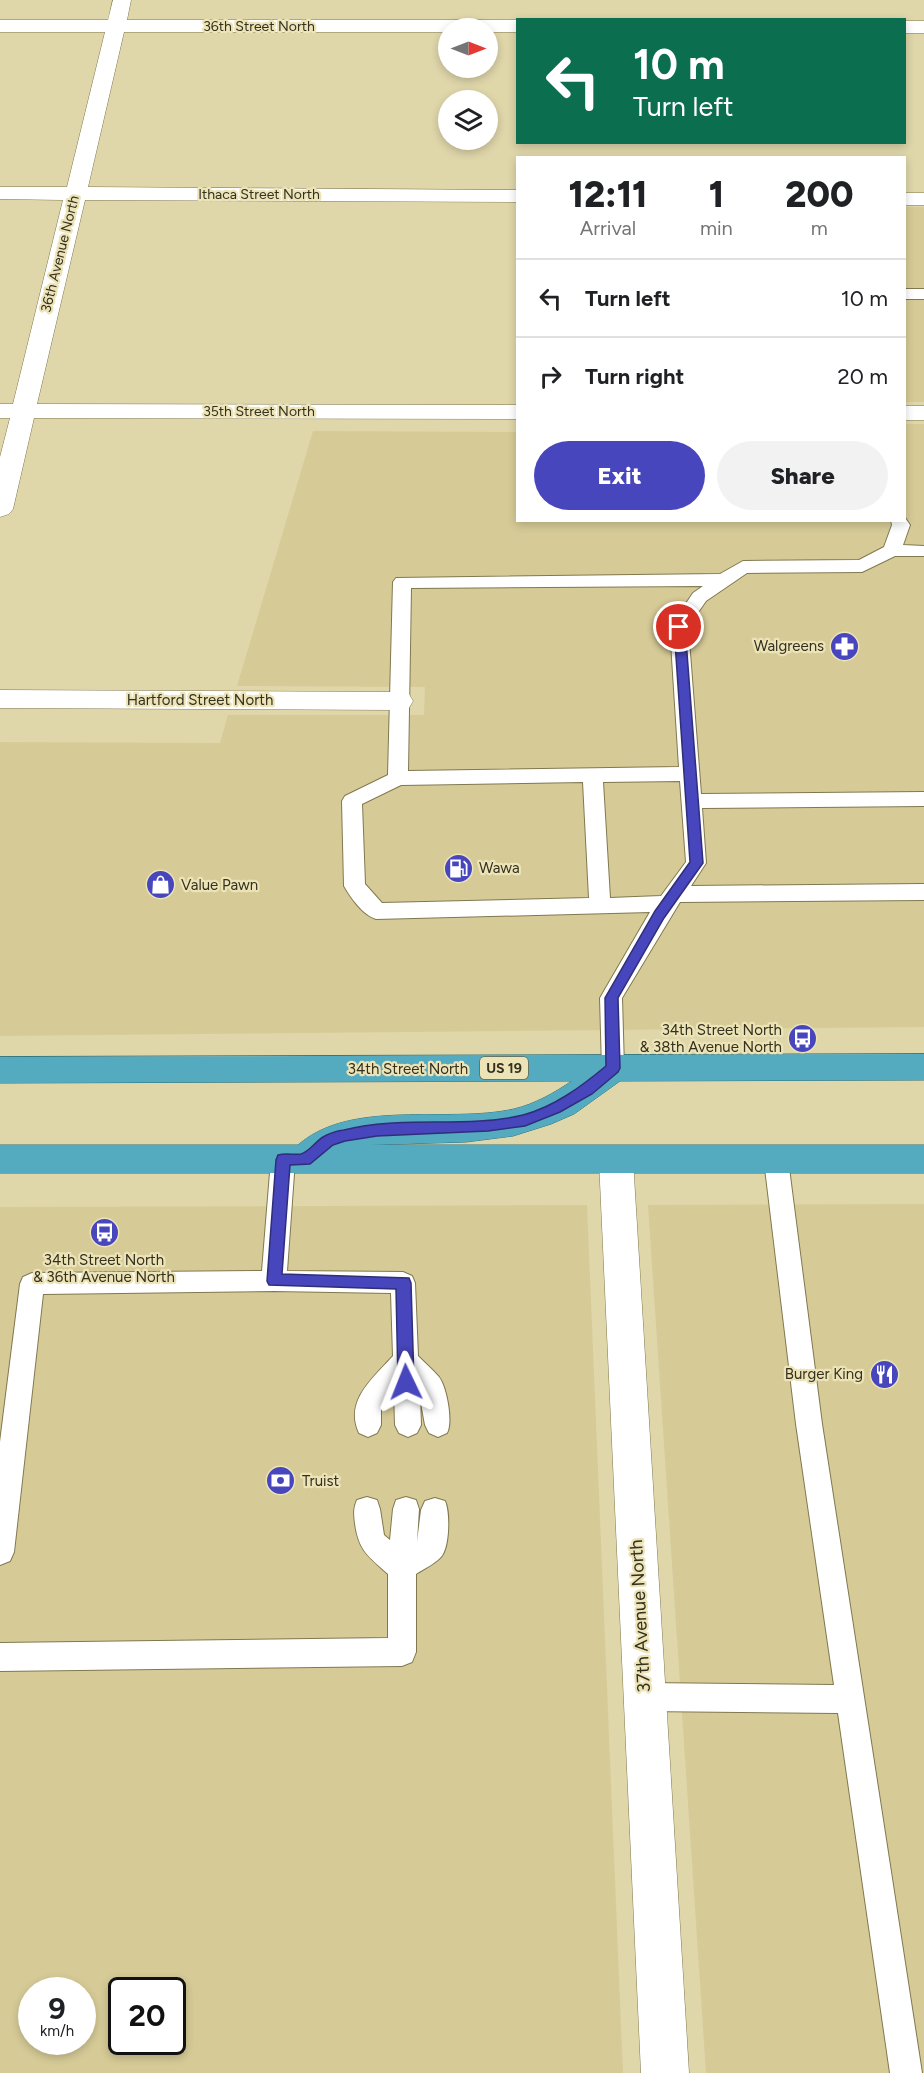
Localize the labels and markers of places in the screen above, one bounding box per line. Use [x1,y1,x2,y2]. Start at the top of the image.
pin [653,601,704,652]
pharmacy icon: Walgreens [829,630,861,662]
place label: Walgreens [754,637,824,655]
fuel station icon: Wawa [442,852,474,884]
place label: Wawa [479,859,520,877]
shop icon: Value Pawn [144,869,176,901]
place label: Value Pawn [181,876,258,894]
place label: 34th Street North & 38th Avenue North [640,1021,782,1056]
bus stop icon: 34th Street North & 38th Avenue North [787,1023,819,1055]
bus stop icon: 34th Street North & 36th Avenue North [88,1217,120,1249]
place label: 34th Street North & 36th Avenue North [33,1251,175,1286]
restaurant icon: Burger King [868,1358,900,1390]
place label: Burger King [785,1365,863,1383]
bank icon: Truist [265,1465,297,1497]
place label: Truist [302,1472,339,1490]

